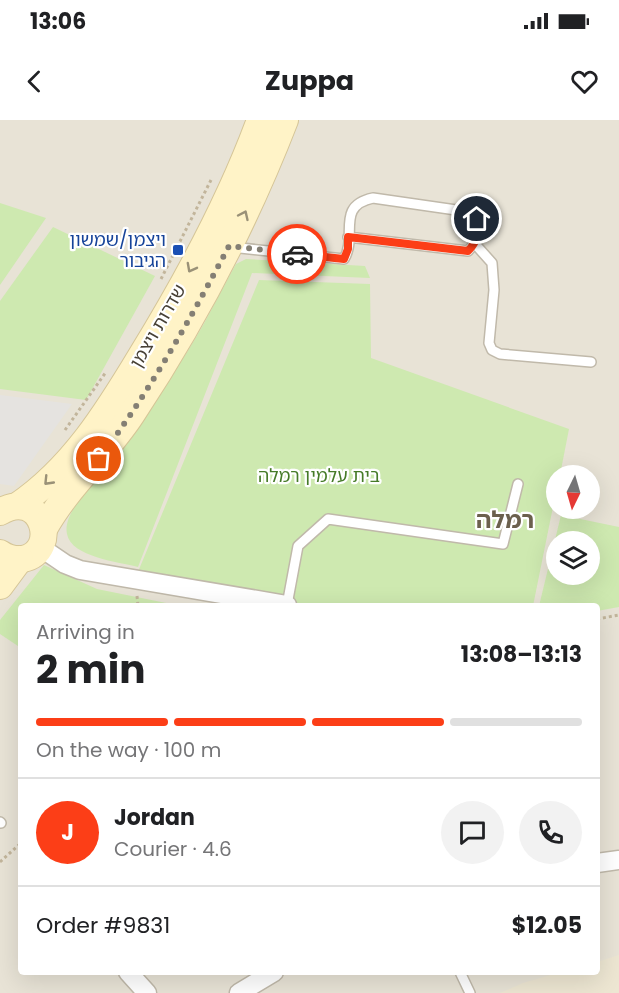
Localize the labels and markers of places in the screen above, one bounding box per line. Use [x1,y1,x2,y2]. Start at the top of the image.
pin [451,193,502,244]
place label: ויצמן/שמשון הגיבור [69,227,166,273]
marker: ויצמן/שמשון הגיבור [171,243,185,257]
pin [73,433,124,484]

